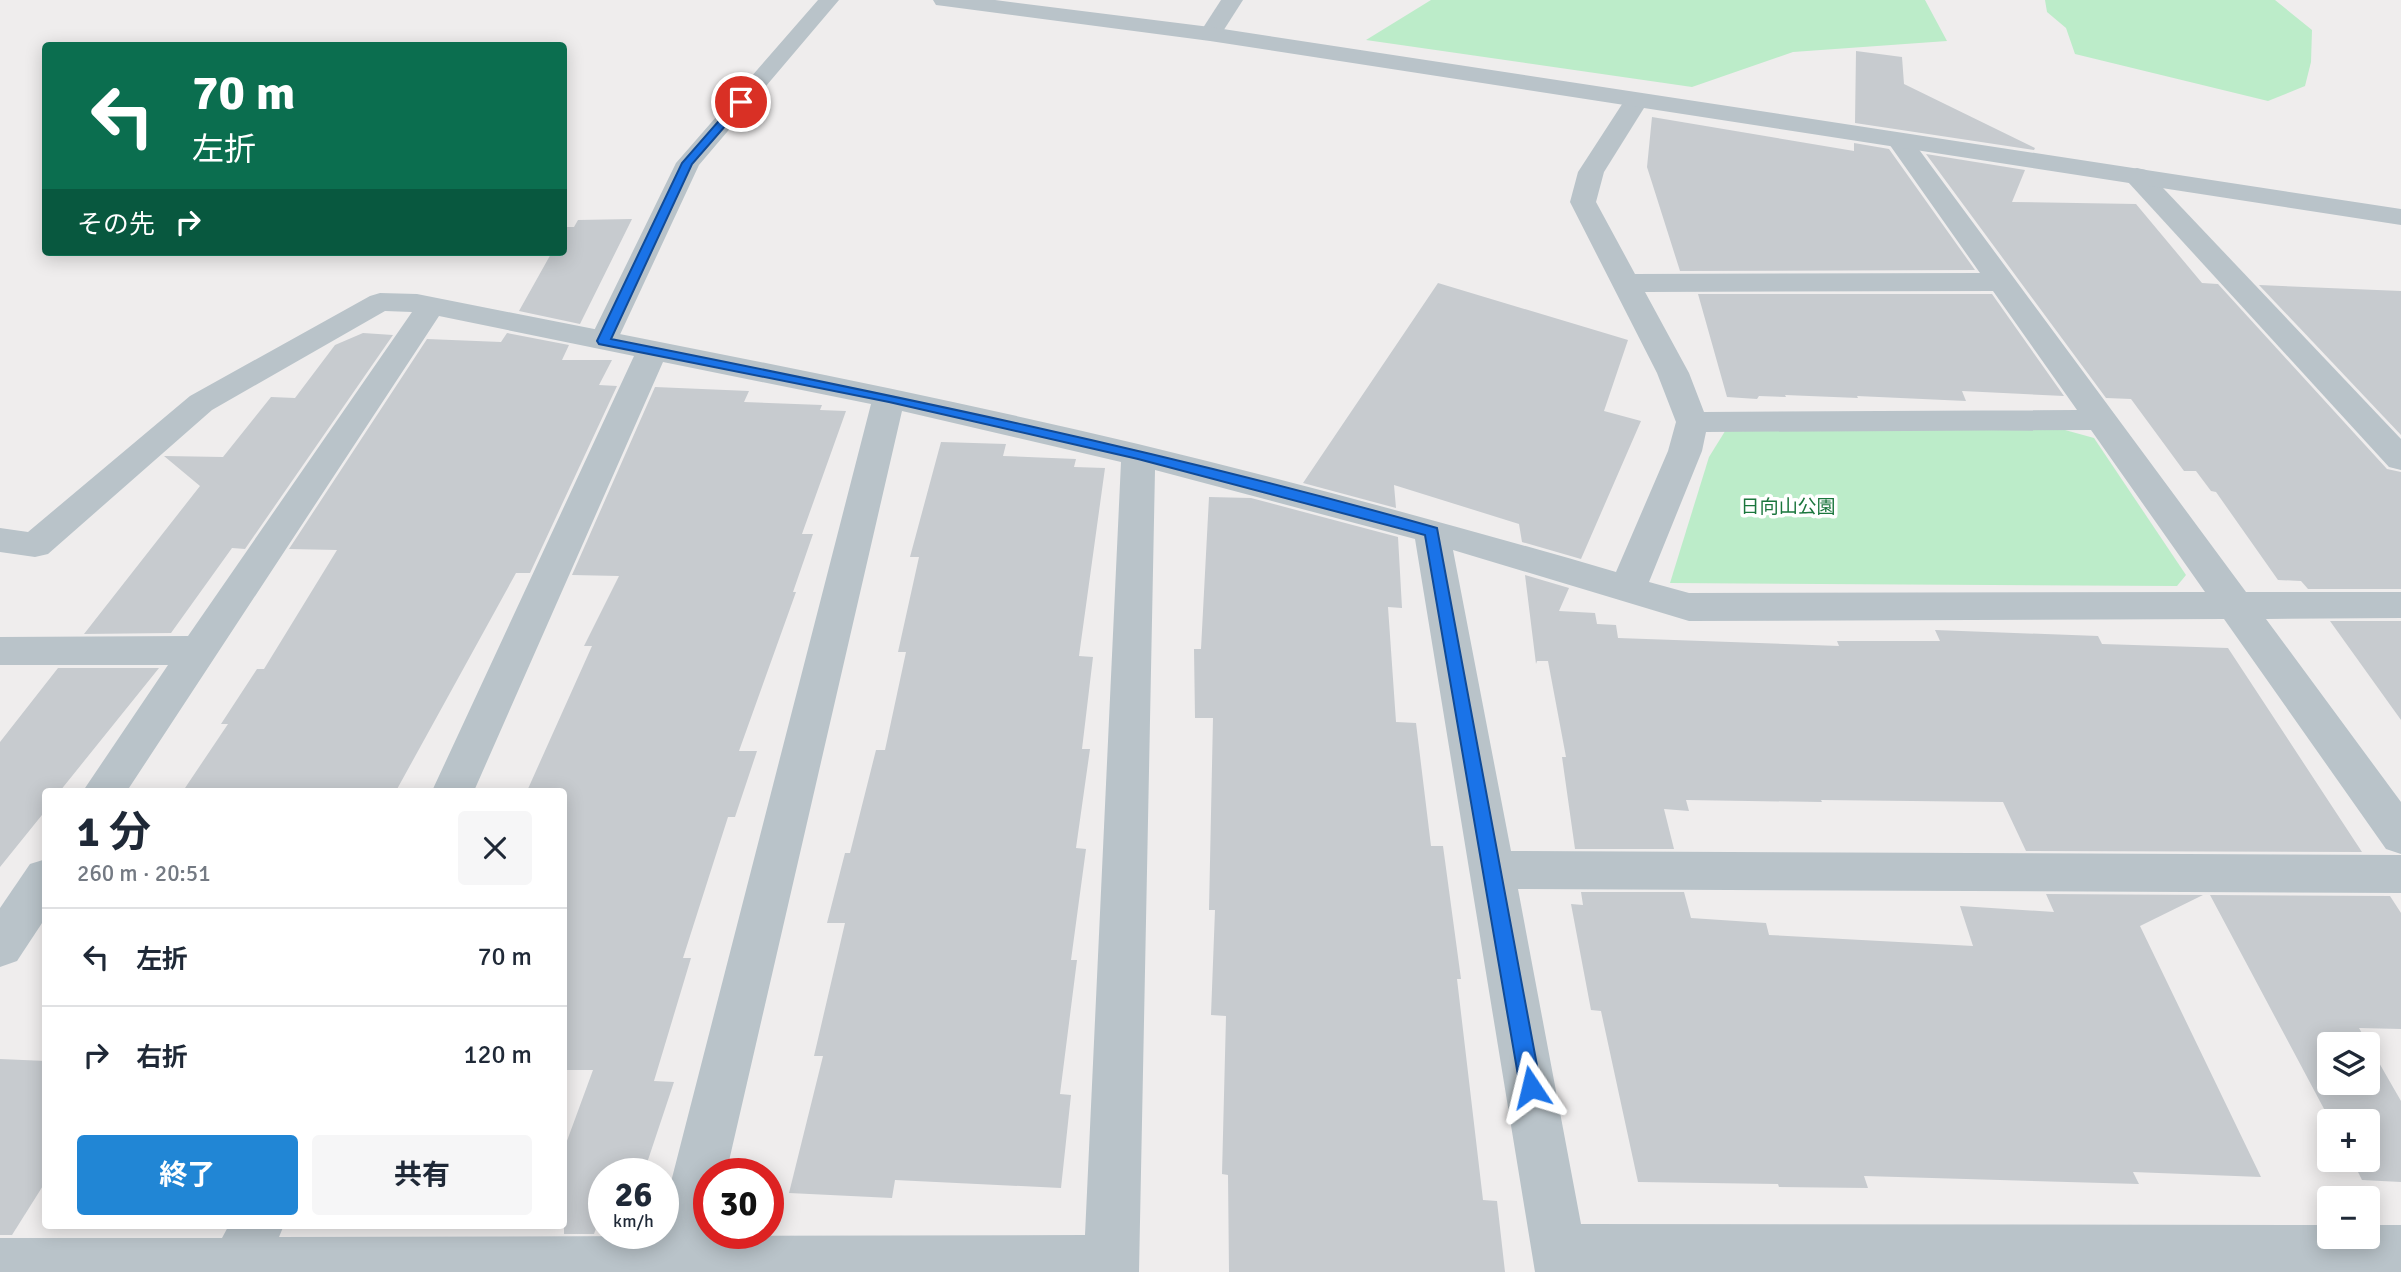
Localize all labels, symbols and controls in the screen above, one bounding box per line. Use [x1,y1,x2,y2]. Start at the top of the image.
text: 70 m [192,63,295,123]
icon: left [77,70,168,161]
pin [711,72,771,132]
icon: arrive [722,83,760,121]
text: 左折 [192,130,256,169]
icon: right [169,203,207,241]
text: その先 [77,209,155,241]
park label: 日向山公園 [1740,495,1836,519]
text: 1 分 [77,807,151,858]
button: close [458,811,532,885]
text: 260 m · 20:51 [77,859,211,888]
icon: left [77,938,115,976]
text: 70 m [477,941,532,973]
text: 左折 [136,944,188,976]
map controls [2317,1032,2380,1249]
button: layers [2317,1032,2380,1095]
icon: right [77,1036,115,1074]
text: 120 m [463,1039,532,1071]
text: 右折 [136,1042,188,1074]
position arrow [1494,1050,1568,1124]
button: + [2317,1109,2380,1172]
button: 終了 [77,1135,298,1215]
button: 共有 [312,1135,532,1215]
speed limit sign: 30 [693,1158,784,1249]
text: 26 [615,1173,652,1216]
button: − [2317,1186,2380,1249]
text: km/h [613,1210,654,1232]

